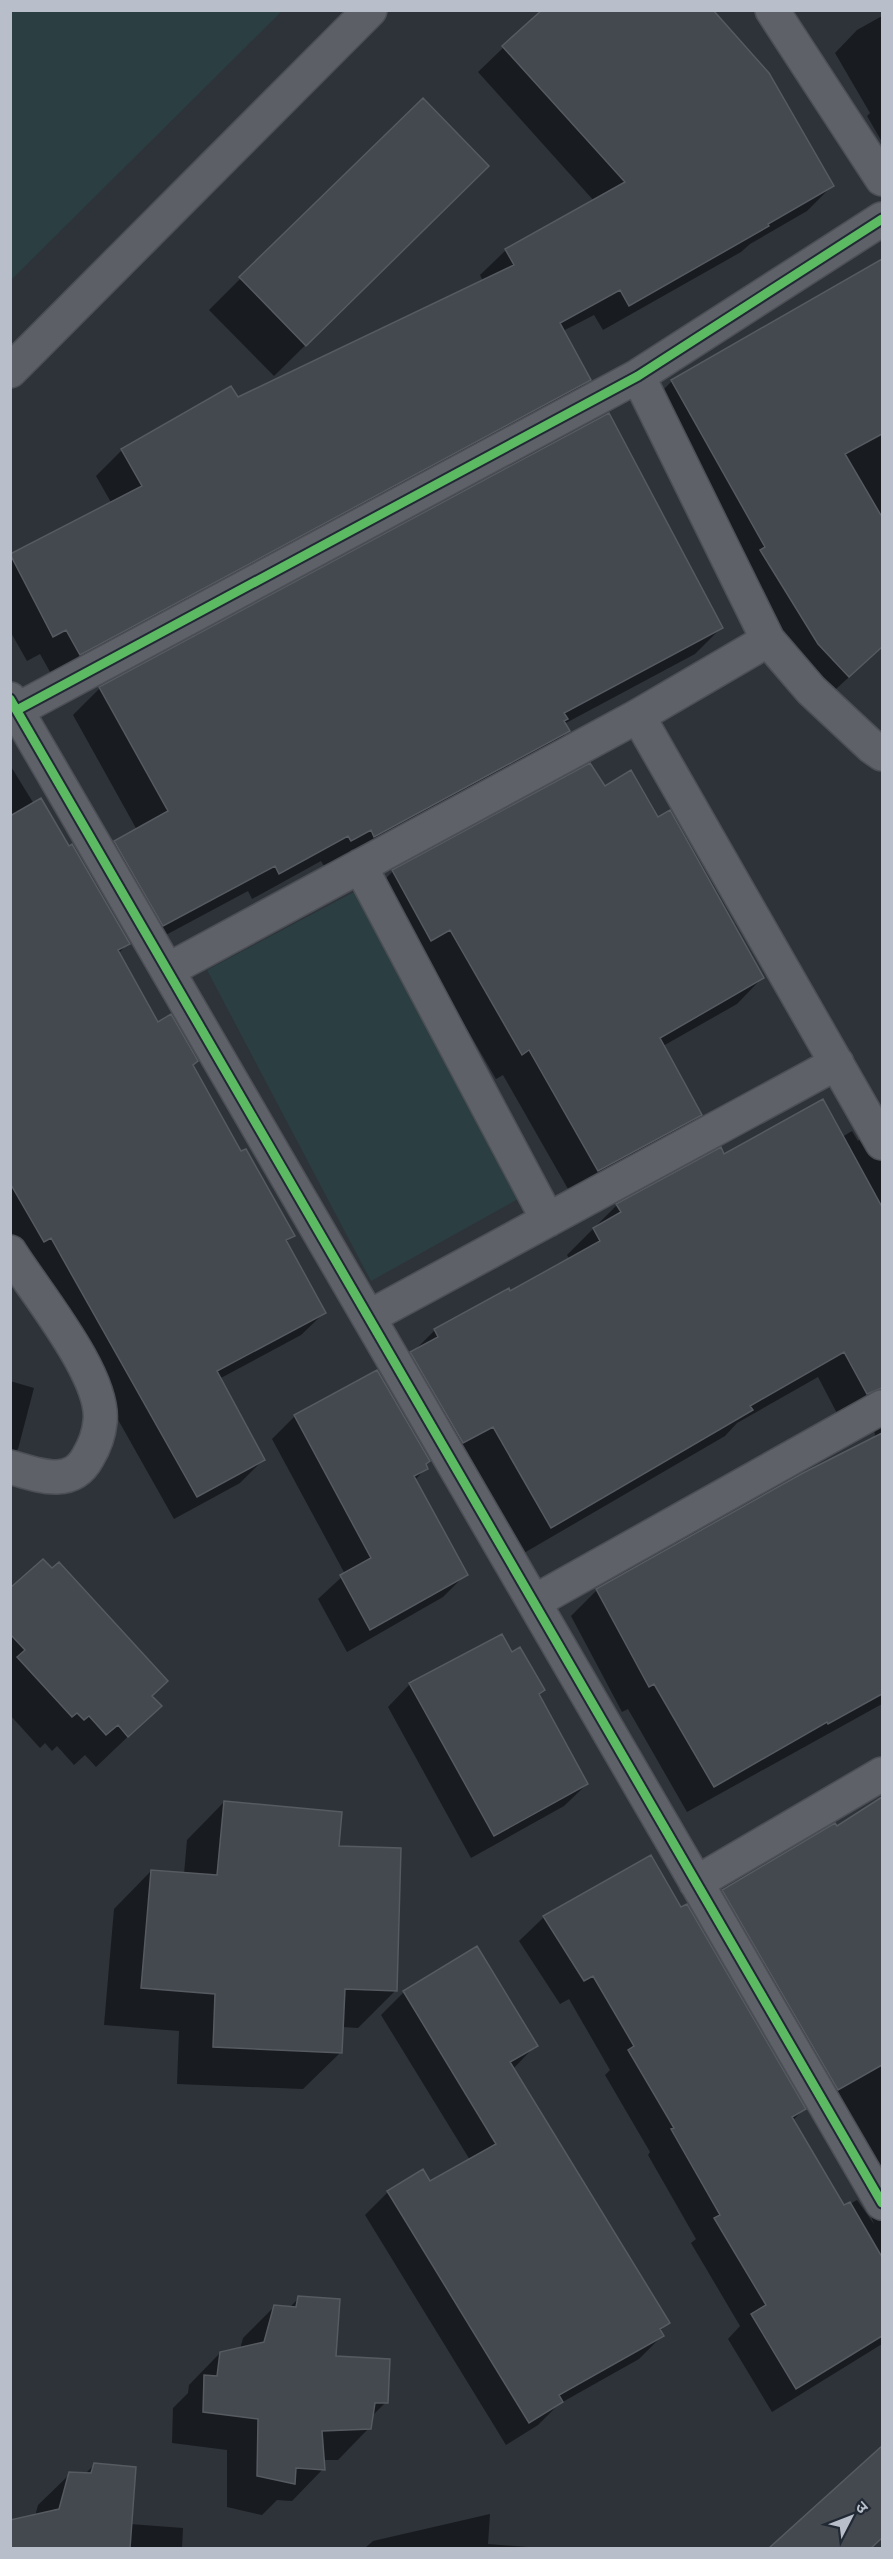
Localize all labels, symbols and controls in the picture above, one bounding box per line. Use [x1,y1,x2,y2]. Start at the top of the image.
north arrow [821,2487,881,2547]
text: उ [852,2497,872,2518]

